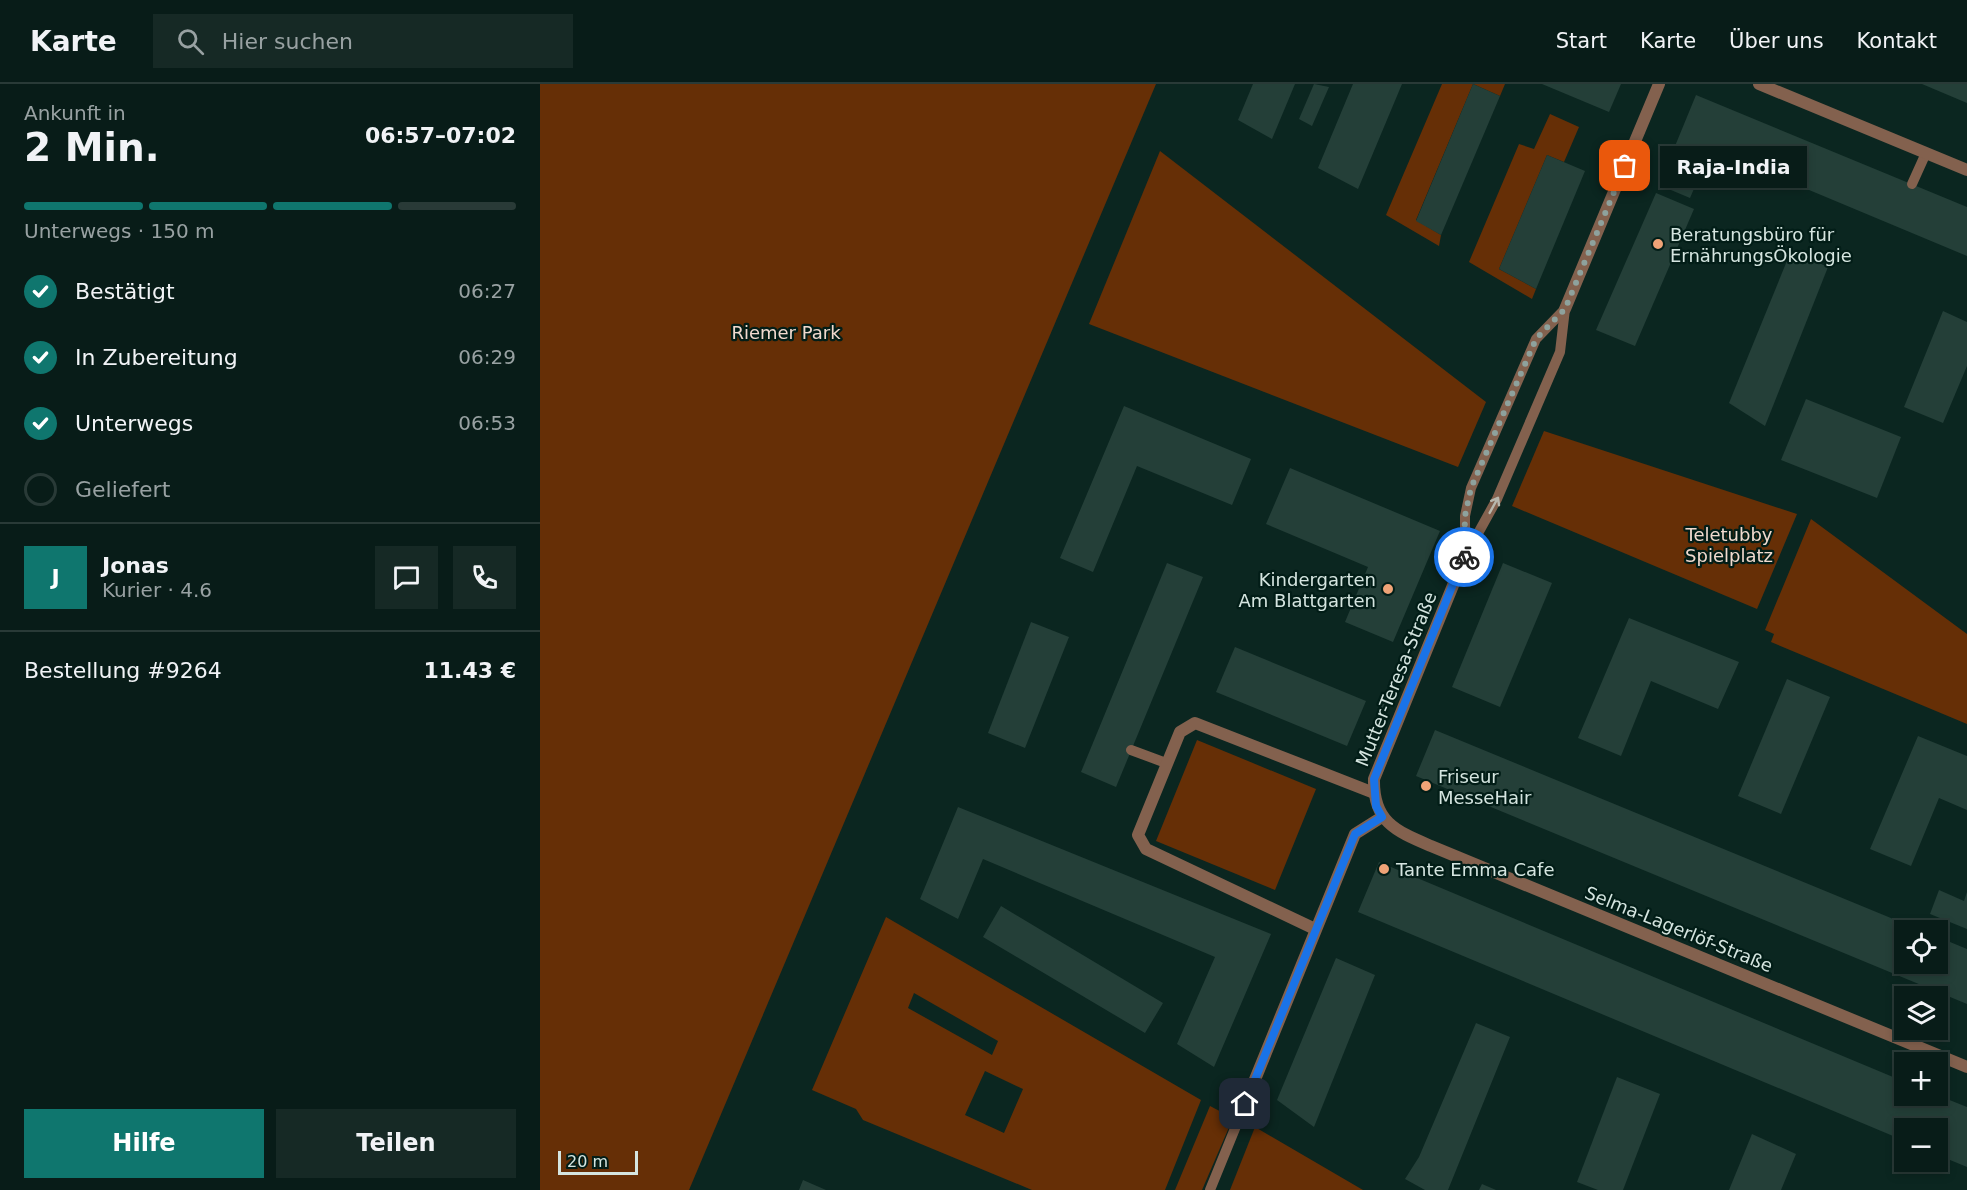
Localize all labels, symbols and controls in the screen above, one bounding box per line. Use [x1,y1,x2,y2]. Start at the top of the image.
search box [153,14,573,68]
text: Karte [30,25,117,58]
icon: search [174,25,207,58]
text: Hier suchen [222,29,353,54]
text: Start [1556,29,1607,53]
text: Karte [1640,29,1696,53]
text: Über uns [1729,29,1824,53]
text: Kontakt [1857,29,1937,53]
text: Ankunft in [24,101,126,125]
text: 06:57–07:02 [365,123,516,148]
text: 2 Min. [24,125,159,170]
pin [1599,140,1650,191]
callout: Raja-India [1661,145,1808,187]
icon: bag [1608,149,1641,182]
text: Raja-India [1677,155,1790,179]
text: Unterwegs · 150 m [24,219,215,243]
place label: Beratungsbüro für ErnährungsÖkologie [1670,224,1852,266]
marker: Beratungsbüro für ErnährungsÖkologie [1651,237,1665,251]
icon: check [24,275,57,308]
text: Bestätigt [75,279,175,304]
text: 06:27 [458,279,516,303]
park label: Riemer Park [731,322,841,343]
icon: check [24,341,57,374]
text: In Zubereitung [75,345,238,370]
text: 06:29 [458,345,516,369]
icon: check [24,407,57,440]
text: Unterwegs [75,411,193,436]
text: 06:53 [458,411,516,435]
text: Geliefert [75,477,170,502]
one-way arrow [1488,497,1500,514]
park label: Teletubby Spielplatz [1684,524,1773,566]
courier [1434,527,1494,587]
icon: bike [1448,541,1481,574]
button: chat [375,546,438,609]
button: phone [453,546,516,609]
text: Jonas [102,553,169,578]
text: J [51,565,60,590]
place label: Kindergarten Am Blattgarten [1239,569,1376,611]
text: Kurier · 4.6 [102,578,212,602]
marker: Kindergarten Am Blattgarten [1381,582,1395,596]
street label: Mutter-Teresa-Straße [1351,589,1441,769]
text: Bestellung #9264 [24,658,222,683]
text: 11.43 € [423,658,516,683]
place label: Friseur MesseHair [1438,766,1532,808]
marker: Friseur MesseHair [1419,779,1433,793]
place label: Tante Emma Cafe [1395,859,1555,880]
marker: Tante Emma Cafe [1377,862,1391,876]
street label: Selma-Lagerlöf-Straße [1582,882,1776,976]
map controls [1894,920,1948,1172]
button: locate [1894,920,1948,974]
button: layers [1894,986,1948,1040]
button: + [1894,1052,1948,1106]
pin [1219,1078,1270,1129]
icon: home [1228,1087,1261,1120]
button: Hilfe [24,1109,264,1178]
button: Teilen [276,1109,516,1178]
button: − [1894,1118,1948,1172]
scale bar [558,1148,638,1176]
text: 20 m [567,1152,608,1171]

